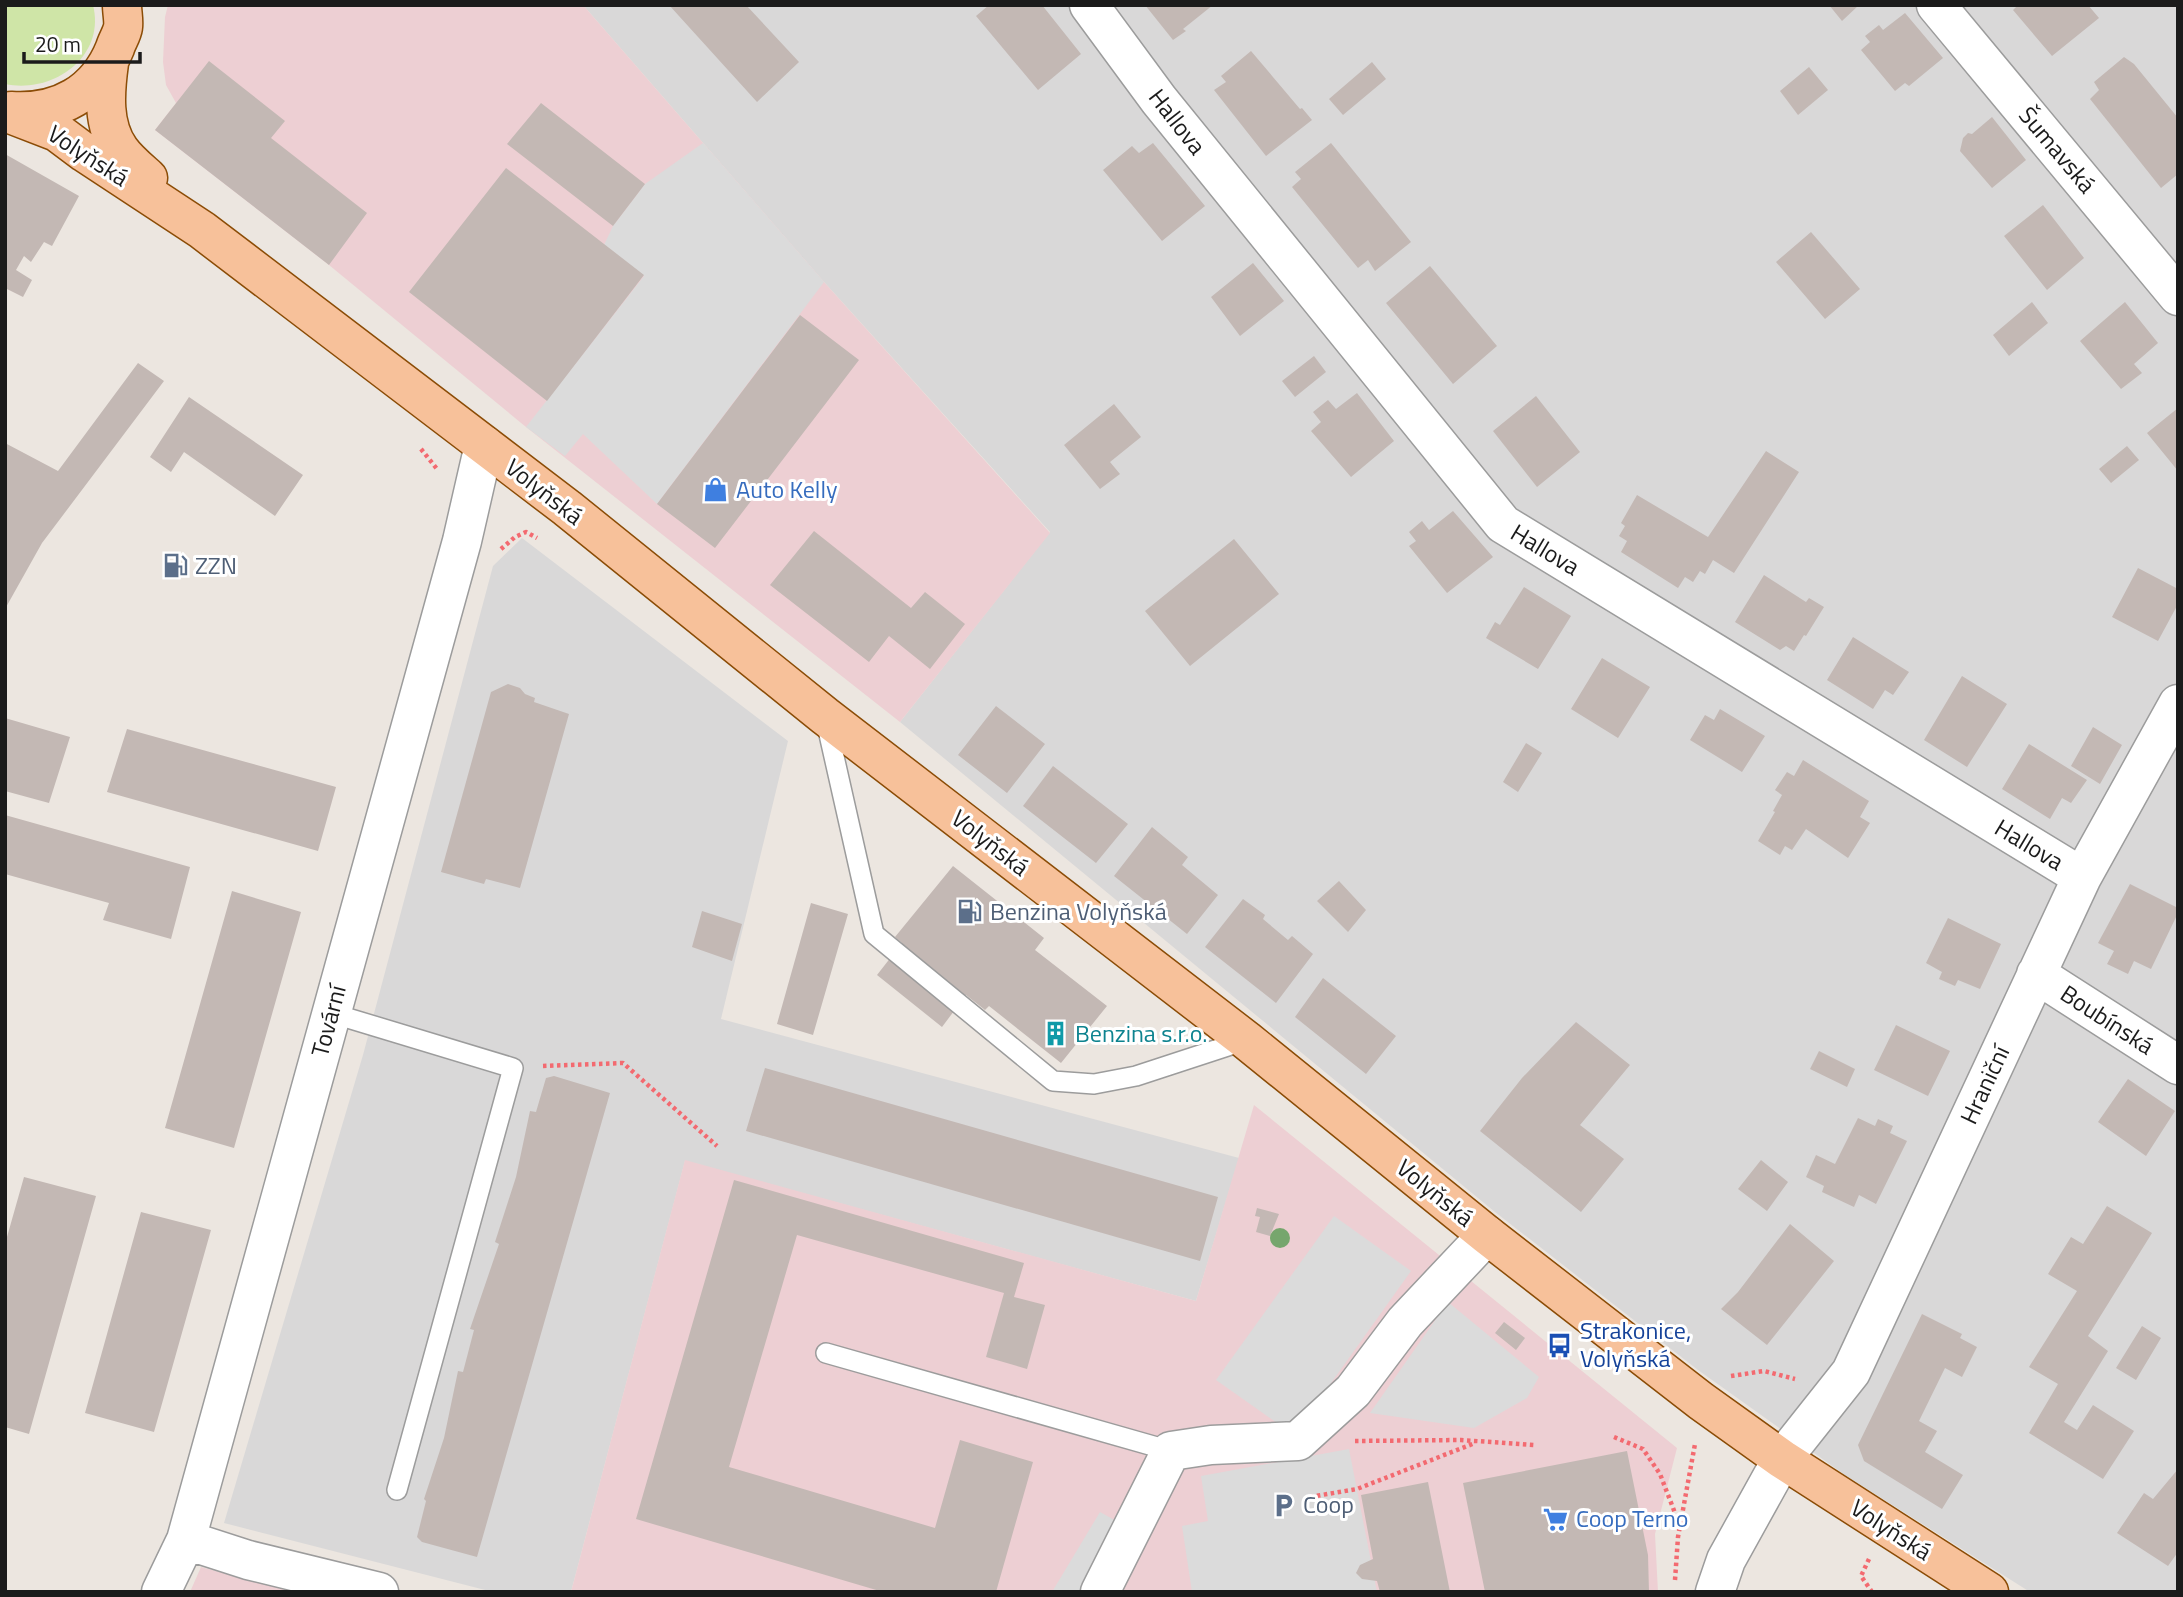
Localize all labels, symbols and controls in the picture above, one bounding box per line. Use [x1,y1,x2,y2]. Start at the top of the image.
scale bar [24,21,140,65]
text: 20 m [35,28,81,60]
street label: Hallova [1140,81,1215,162]
street label: Šumavská [2011,98,2105,201]
street label: Volyňská [41,115,136,195]
street label: Volyňská [498,449,591,533]
place label: Auto Kelly [736,471,838,507]
shop icon: Auto Kelly [702,476,730,504]
street label: Hallova [1504,514,1587,584]
place label: ZZN [195,547,237,583]
fuel station icon: ZZN [161,552,189,580]
street label: Volyňská [944,800,1037,884]
street label: Hallova [1988,809,2071,879]
place label: Benzina Volyňská [990,893,1167,929]
fuel station icon: Benzina Volyňská [956,898,984,926]
street label: Boubínská [2053,975,2162,1063]
street label: Tovární [301,979,355,1061]
place label: Benzina s.r.o. [1075,1015,1208,1051]
building icon: Benzina s.r.o. [1041,1020,1069,1048]
street label: Hraniční [1950,1038,2019,1130]
street label: Volyňská [1389,1150,1482,1235]
place label: Strakonice, Volyňská [1580,1312,1691,1376]
bus stop icon: Strakonice, Volyňská [1546,1331,1574,1359]
place label: Coop [1303,1486,1354,1522]
street label: Volyňská [1844,1489,1939,1569]
parking icon: Coop [1269,1491,1297,1519]
place label: Coop Terno [1576,1500,1689,1536]
supermarket icon: Coop Terno [1542,1505,1570,1533]

